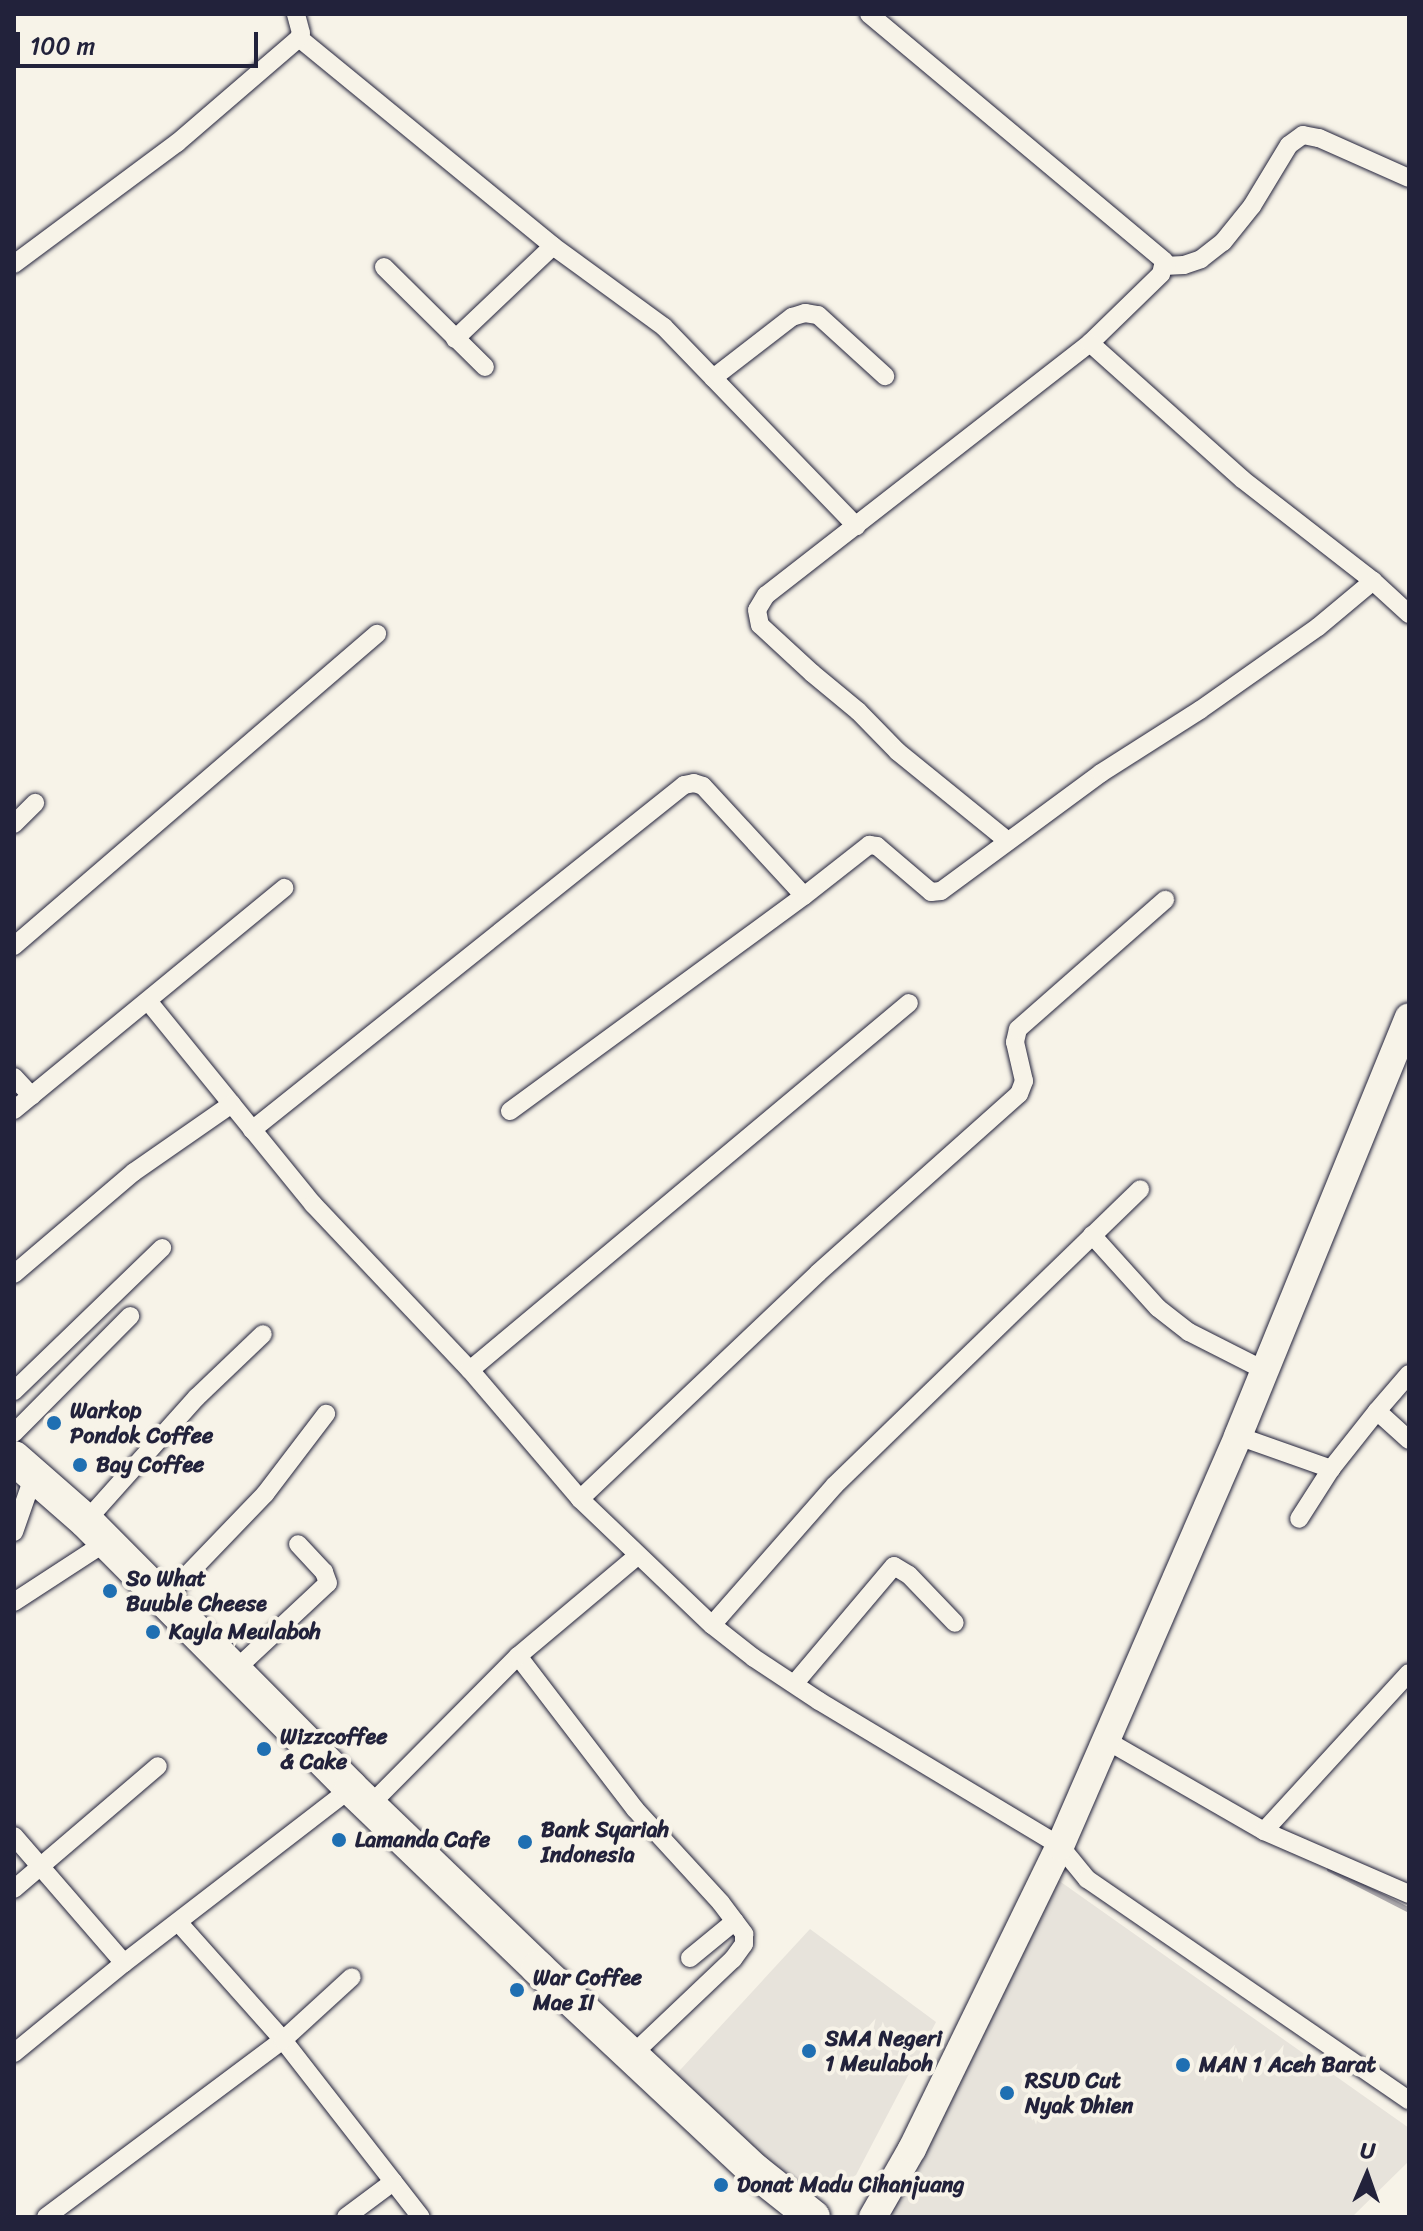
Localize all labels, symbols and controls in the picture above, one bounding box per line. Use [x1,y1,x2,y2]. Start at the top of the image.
scale bar [20,16,262,66]
text: 100 m [30,25,95,67]
place label: Warkop Pondok Coffee [70,1397,213,1448]
marker: Warkop Pondok Coffee [45,1414,63,1432]
place label: Bay Coffee [96,1452,204,1478]
marker: Bay Coffee [71,1456,89,1474]
place label: So What Buuble Cheese [126,1565,267,1616]
marker: So What Buuble Cheese [101,1582,119,1600]
place label: Kayla Meulaboh [169,1619,321,1645]
marker: Kayla Meulaboh [144,1623,162,1641]
place label: Wizzcoffee & Cake [280,1723,387,1774]
marker: Wizzcoffee & Cake [255,1740,273,1758]
place label: Bank Syariah Indonesia [541,1816,669,1868]
place label: Lamanda Cafe [355,1827,490,1853]
marker: Lamanda Cafe [330,1831,348,1849]
marker: Bank Syariah Indonesia [516,1833,534,1851]
place label: War Coffee Mae II [533,1964,642,2016]
marker: War Coffee Mae II [508,1981,526,1999]
place label: SMA Negeri 1 Meulaboh [825,2025,942,2076]
marker: SMA Negeri 1 Meulaboh [800,2042,818,2060]
place label: MAN 1 Aceh Barat [1199,2052,1376,2078]
marker: MAN 1 Aceh Barat [1174,2056,1192,2074]
place label: RSUD Cut Nyak Dhien [1025,2067,1134,2118]
marker: RSUD Cut Nyak Dhien [996,2082,1018,2104]
text: U [1360,2131,1376,2170]
north arrow [1327,2135,1407,2215]
place label: Donat Madu Cihanjuang [737,2172,964,2198]
marker: Donat Madu Cihanjuang [712,2176,730,2194]

